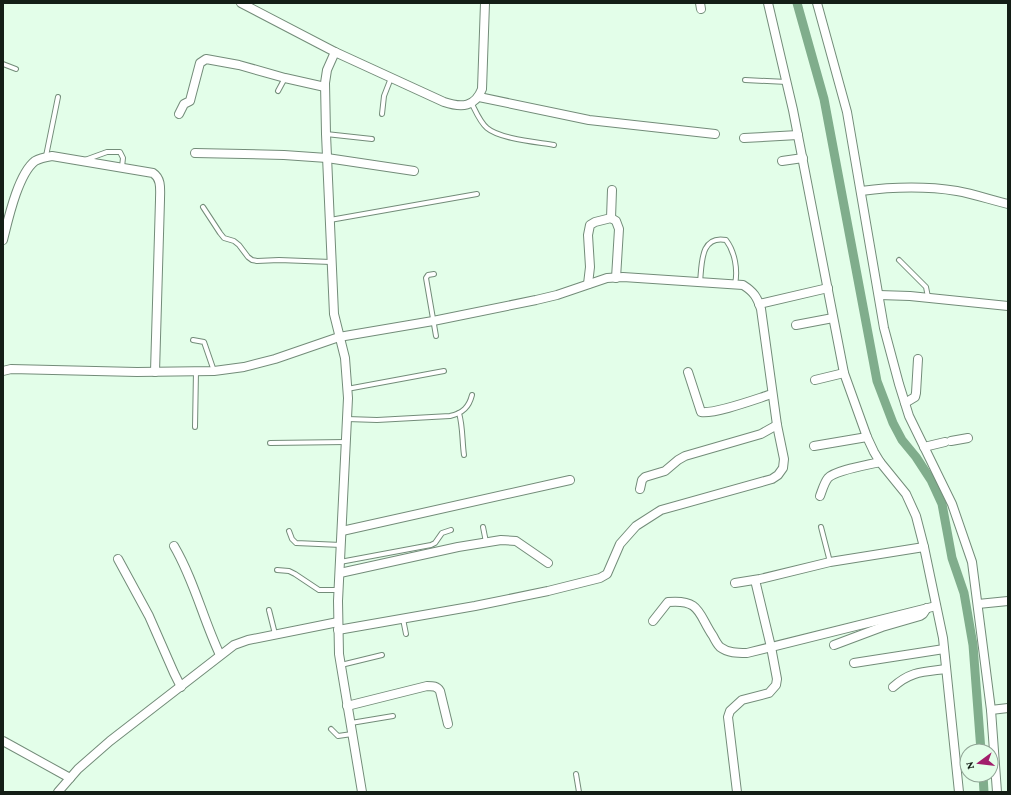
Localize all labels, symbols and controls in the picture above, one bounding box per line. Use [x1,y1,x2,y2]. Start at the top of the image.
north arrow [959,743,999,783]
text: N [962,760,976,771]

